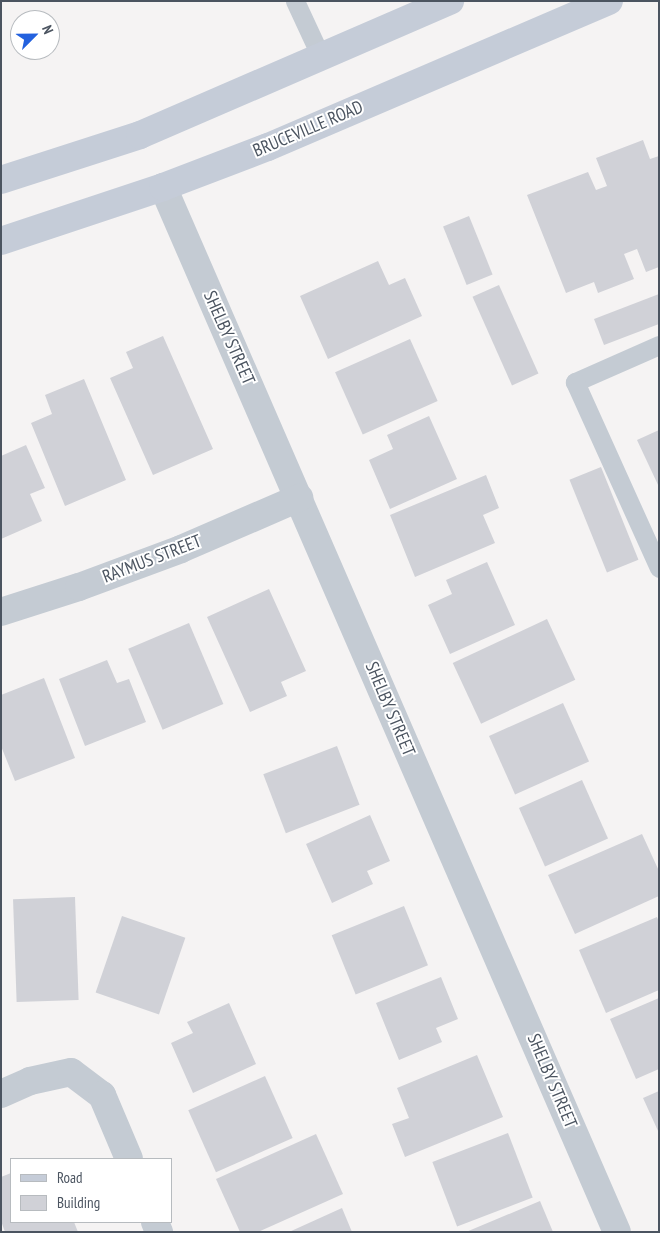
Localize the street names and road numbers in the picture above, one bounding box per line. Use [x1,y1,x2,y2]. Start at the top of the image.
street label: BRUCEVILLE ROAD [250,96,366,162]
street label: SHELBY STREET [199,288,259,388]
street label: RAYMUS STREET [100,530,204,588]
street label: SHELBY STREET [360,658,420,760]
street label: SHELBY STREET [522,1030,582,1132]

